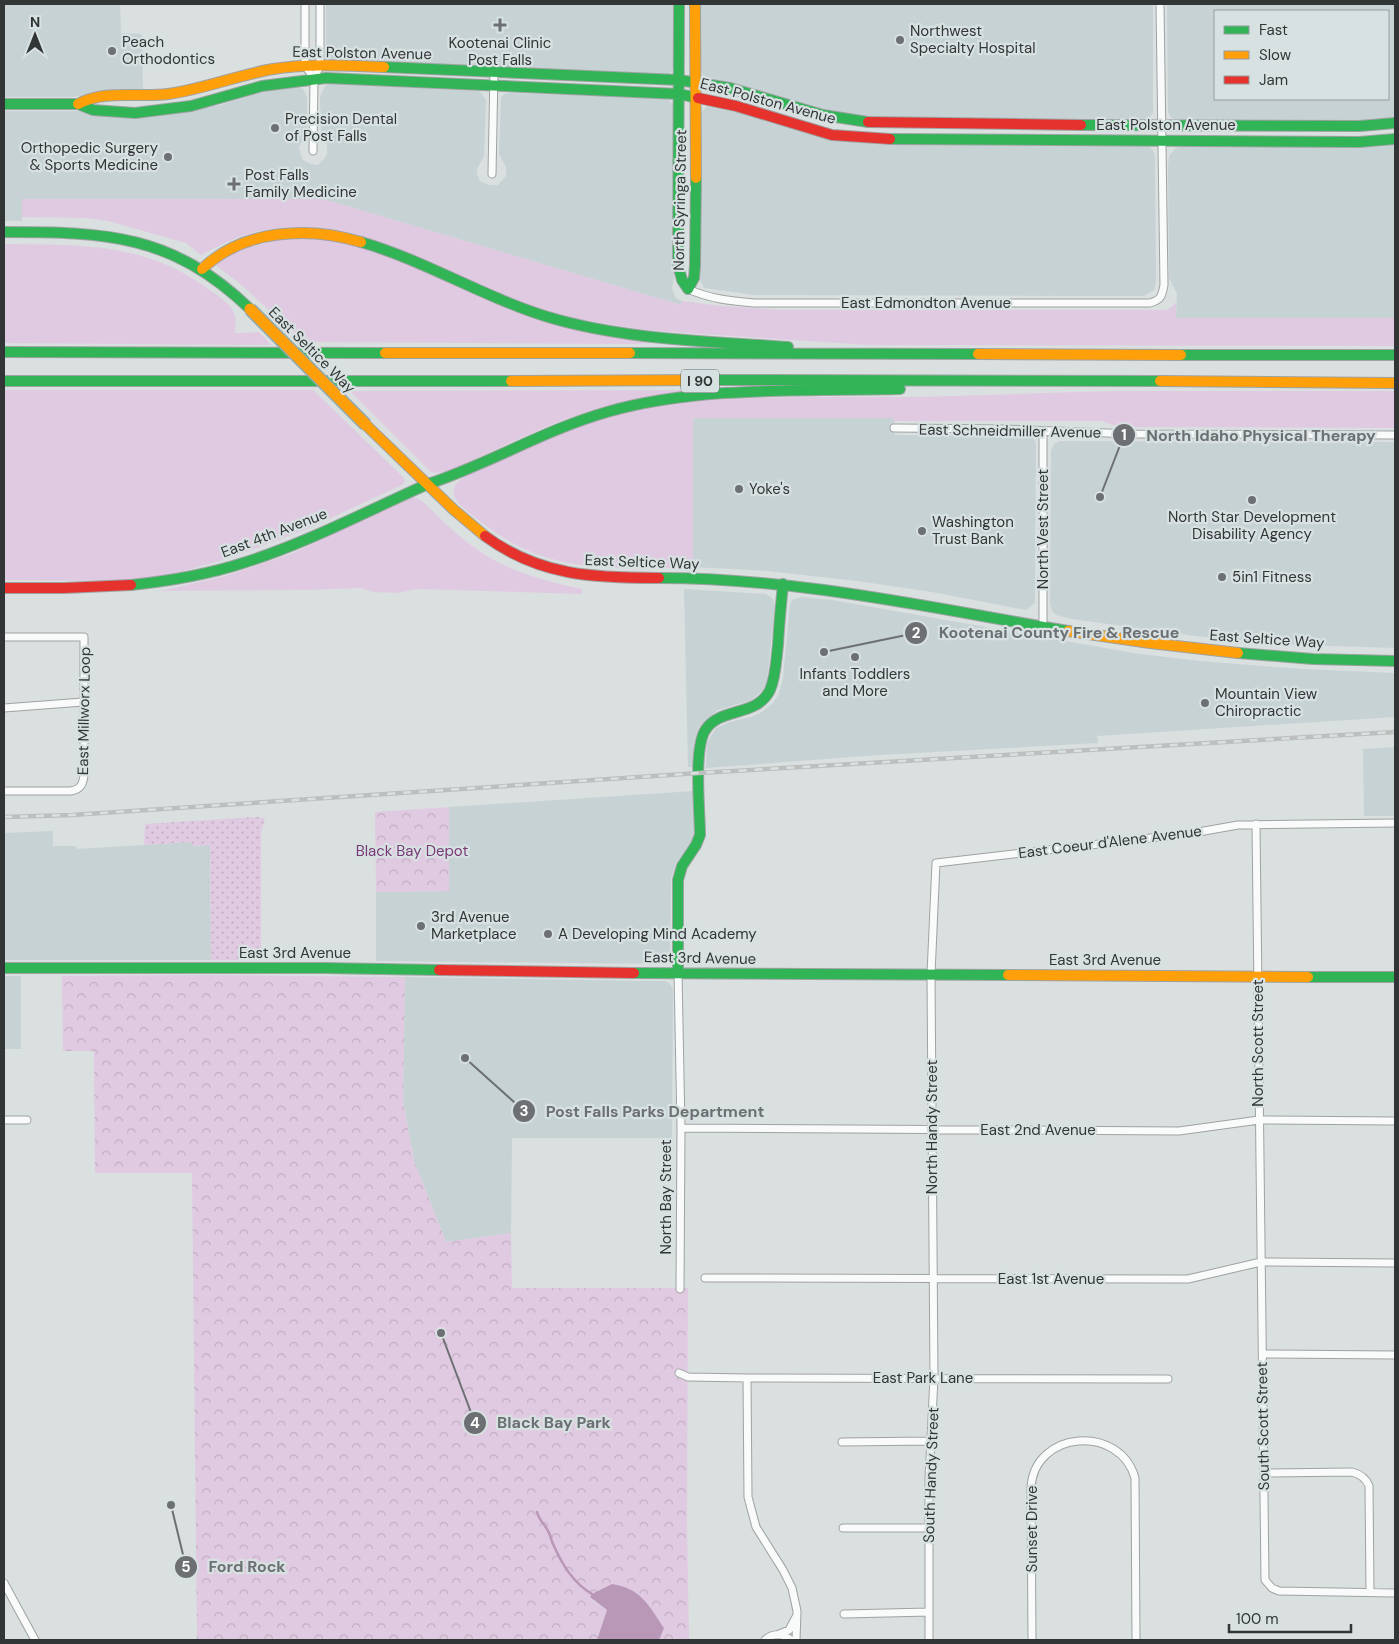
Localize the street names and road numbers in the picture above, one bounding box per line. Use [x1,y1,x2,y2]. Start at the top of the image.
street label: East Polston Avenue [292,42,432,64]
street label: East Polston Avenue [698,73,838,129]
street label: East Polston Avenue [1096,115,1236,135]
street label: North Syringa Street [669,129,691,271]
street label: East Edmondton Avenue [841,293,1011,313]
street label: East Seltice Way [264,302,360,398]
road number: I 90 [681,370,719,392]
street label: East Schneidmiller Avenue [919,419,1101,443]
street label: North Vest Street [1033,469,1053,589]
street label: East 4th Avenue [218,504,330,562]
street label: East Seltice Way [584,550,700,574]
street label: East Seltice Way [1209,625,1326,653]
street label: East Millworx Loop [73,647,95,775]
street label: East Coeur d'Alene Avenue [1017,821,1203,863]
street label: East 3rd Avenue [239,943,351,963]
street label: East 3rd Avenue [644,947,756,969]
street label: East 3rd Avenue [1049,950,1161,970]
street label: North Scott Street [1248,979,1268,1107]
street label: North Handy Street [922,1060,942,1194]
street label: East 2nd Avenue [980,1120,1096,1140]
street label: North Bay Street [656,1139,676,1255]
street label: East 1st Avenue [998,1269,1104,1289]
street label: South Scott Street [1252,1361,1274,1491]
street label: East Park Lane [873,1368,973,1388]
street label: South Handy Street [919,1407,943,1543]
street label: Sunset Drive [1022,1485,1042,1573]

